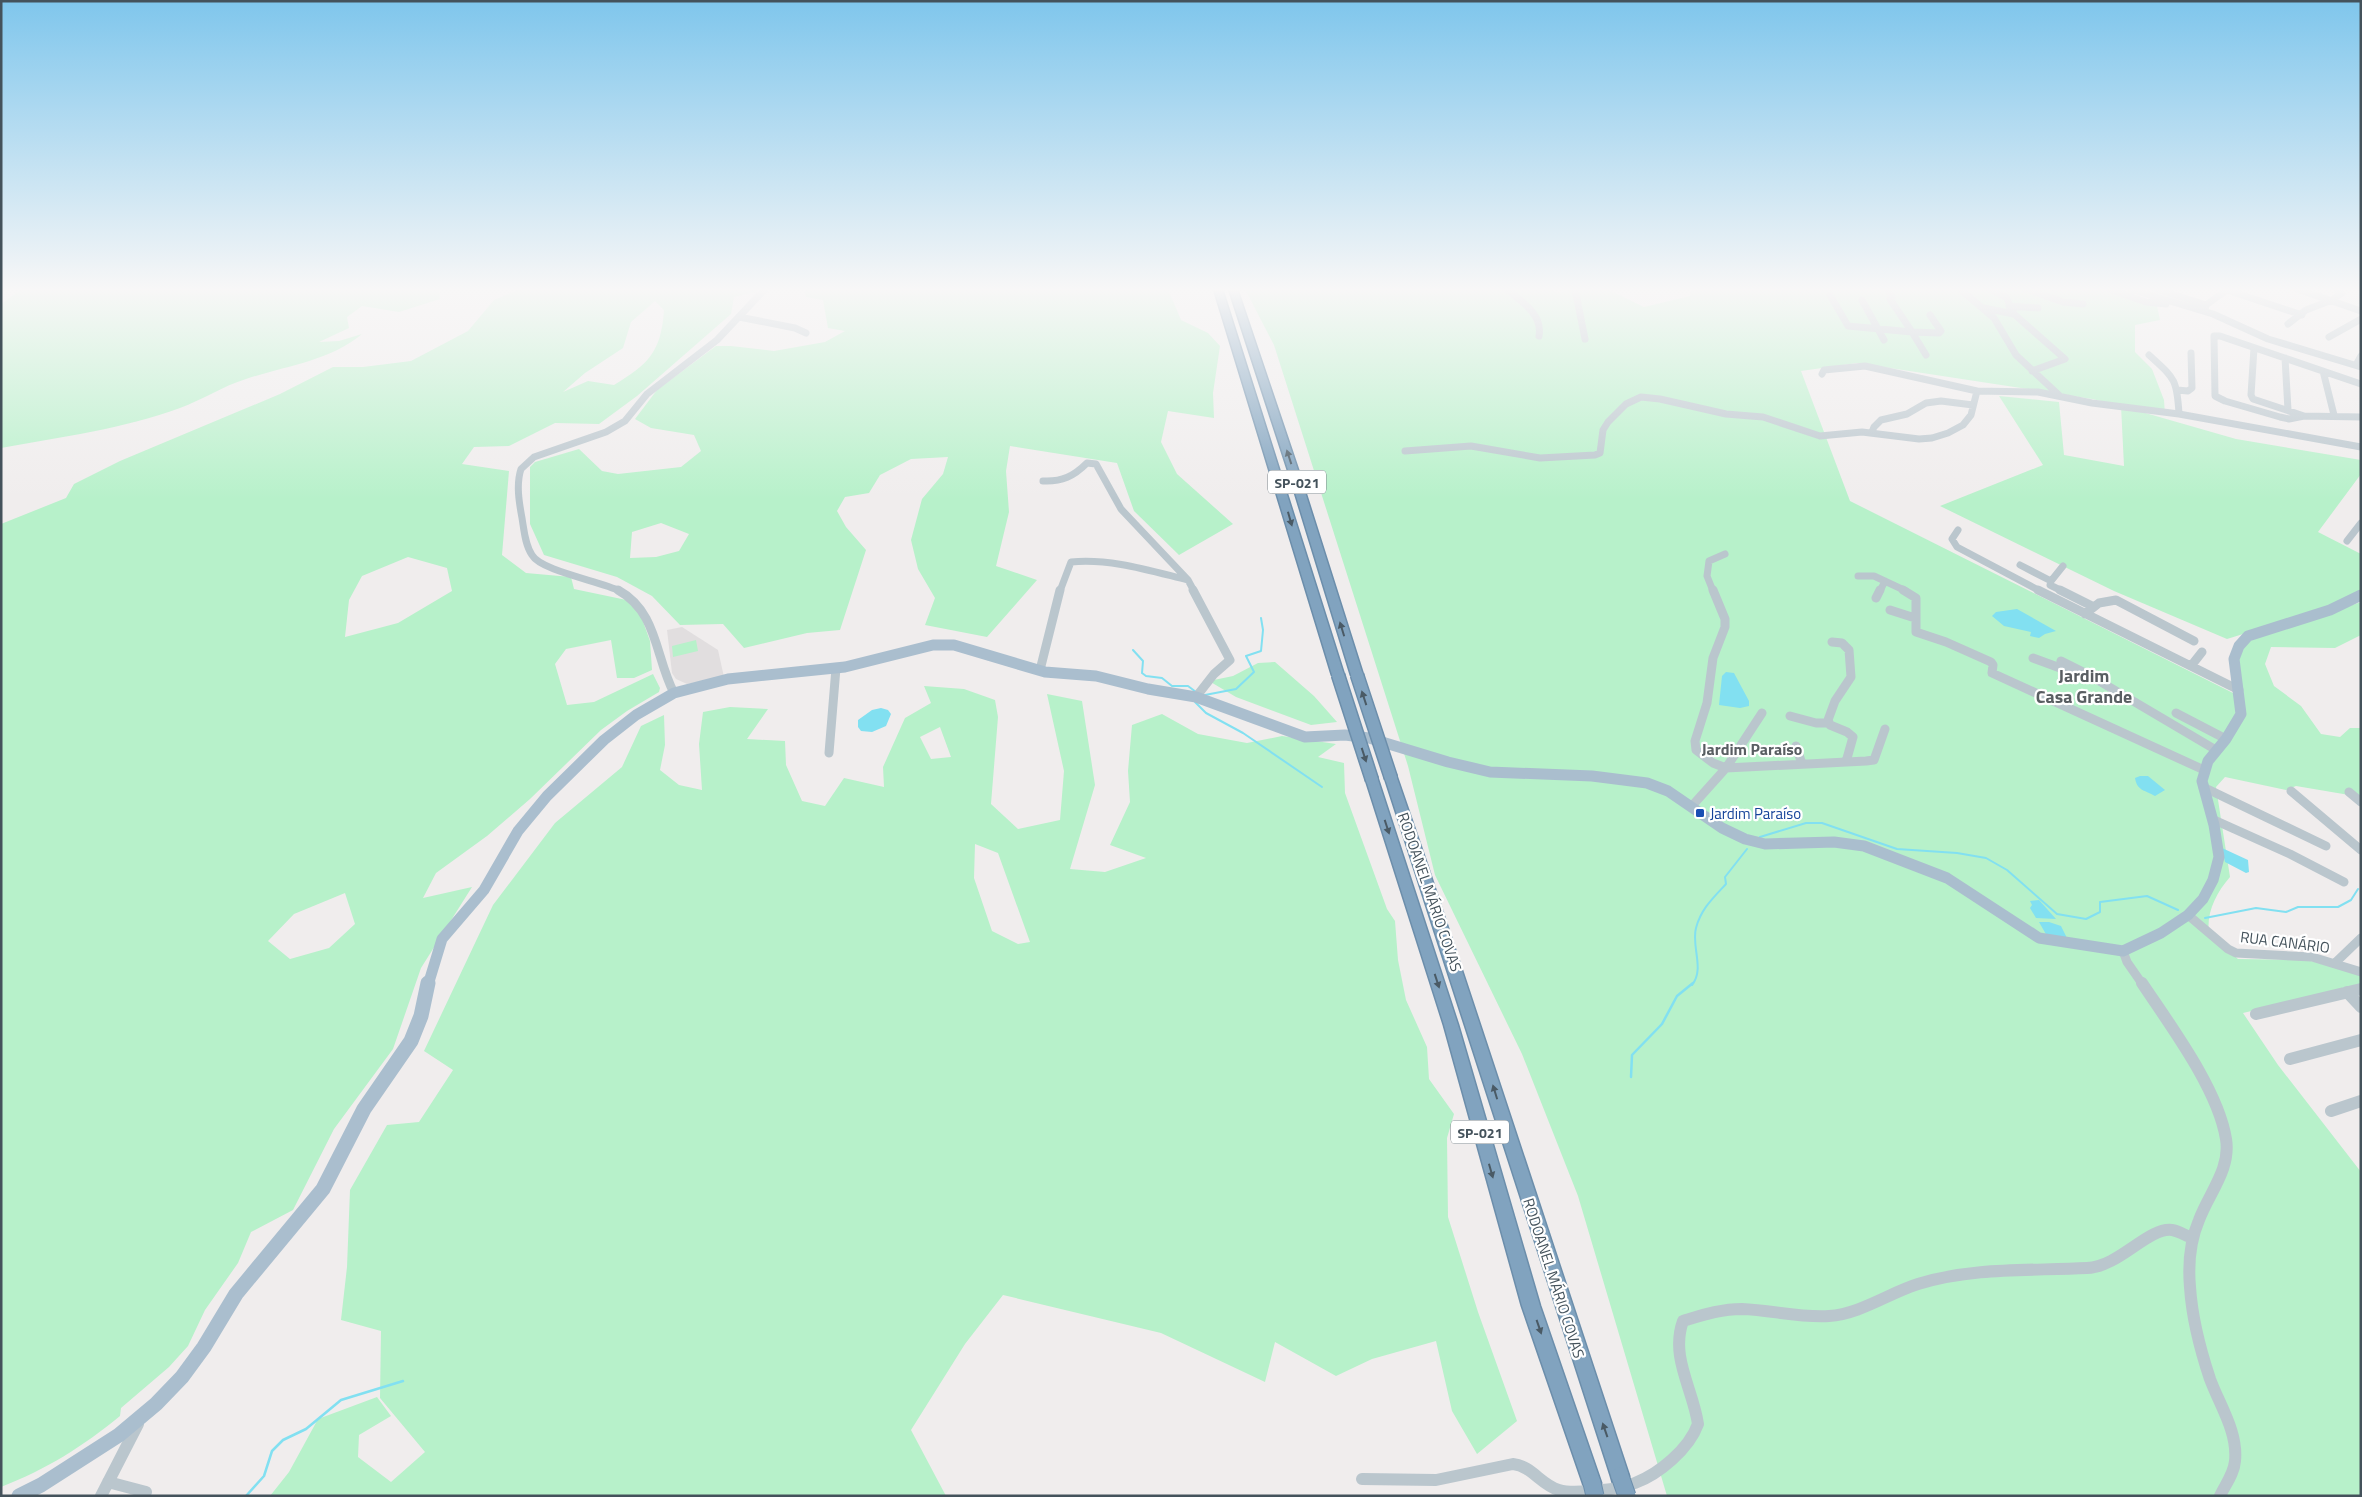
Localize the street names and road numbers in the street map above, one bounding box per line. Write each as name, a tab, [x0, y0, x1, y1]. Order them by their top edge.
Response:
road number: SP-021	[1268, 471, 1326, 494]
street label: RODOANEL MÁRIO COVAS	[1392, 809, 1468, 975]
street label: RUA CANÁRIO	[2239, 925, 2331, 959]
road number: SP-021	[1451, 1120, 1509, 1144]
street label: RODOANEL MÁRIO COVAS	[1517, 1195, 1591, 1361]

